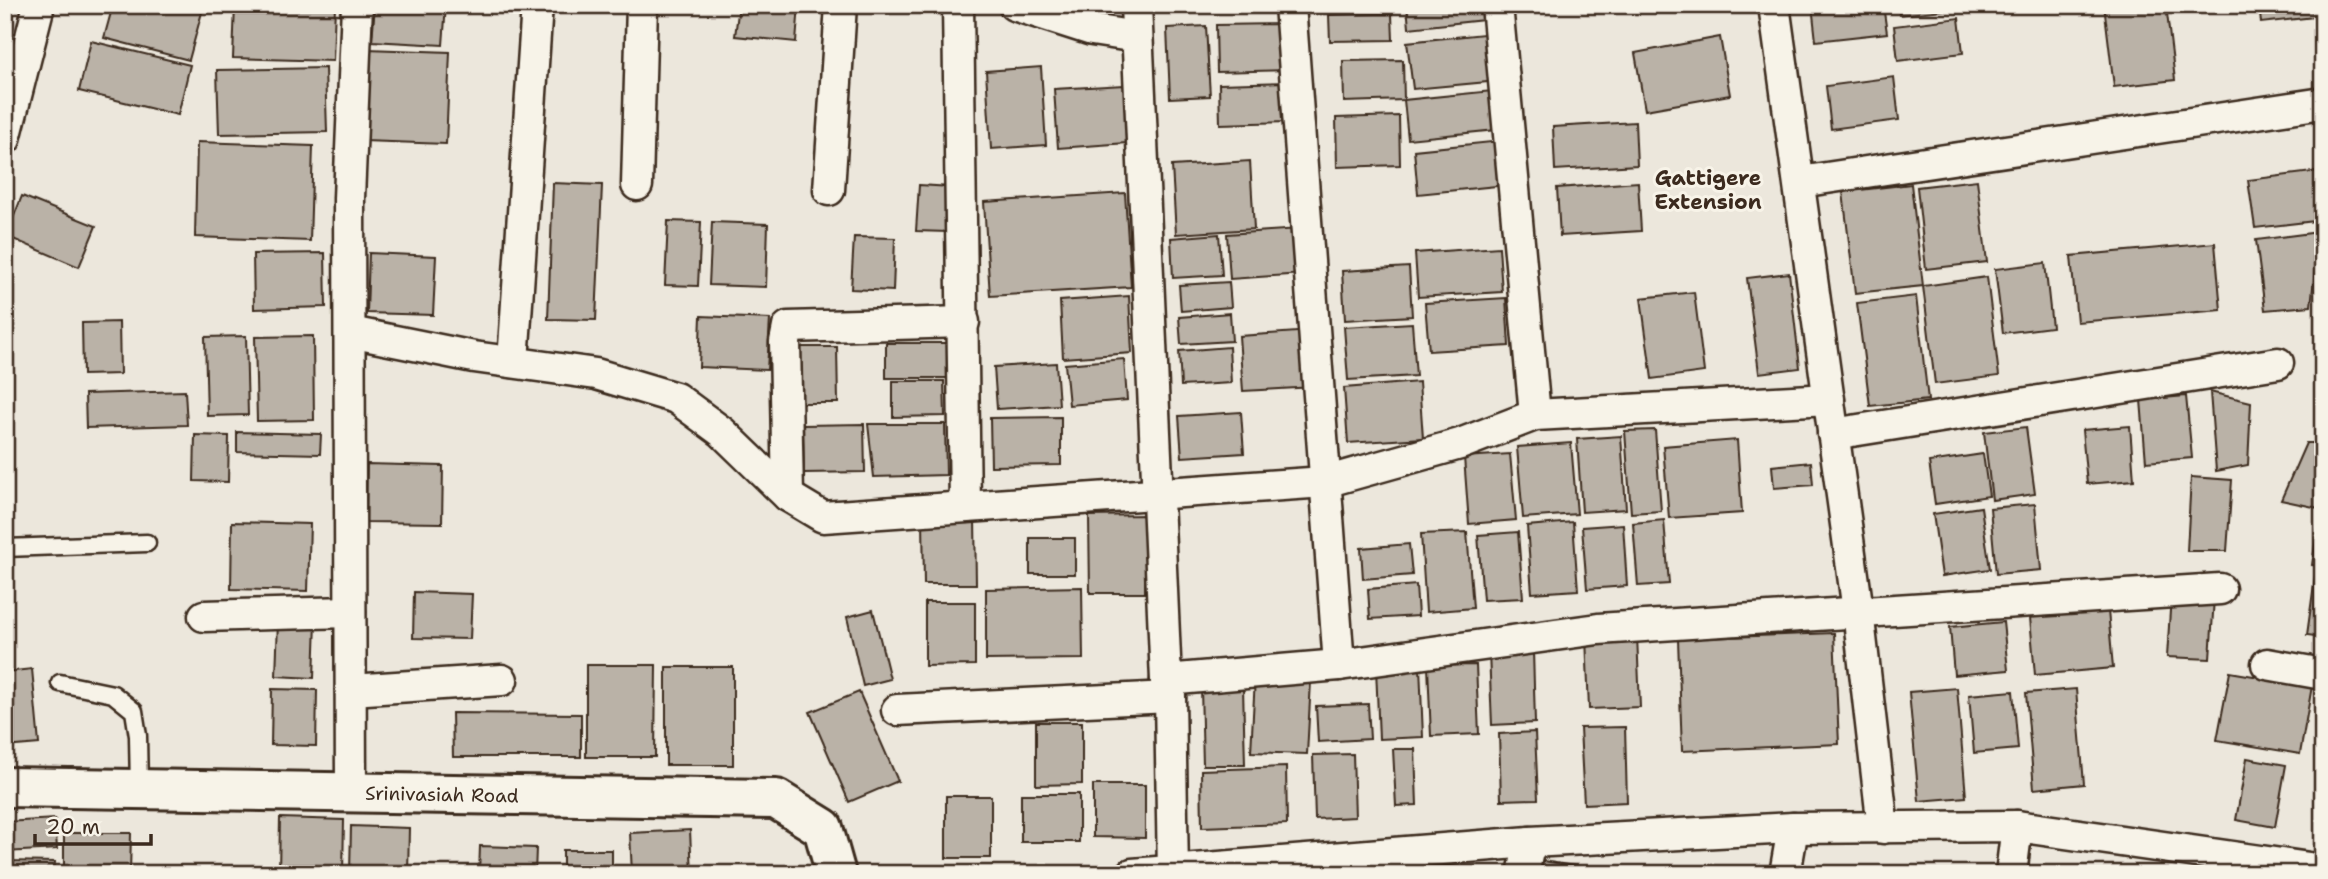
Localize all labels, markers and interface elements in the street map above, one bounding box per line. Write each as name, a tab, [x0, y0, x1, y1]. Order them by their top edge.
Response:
district label: Gattigere Extension	[1654, 164, 1762, 216]
street label: Srinivasiah Road	[365, 781, 519, 808]
scale bar	[35, 802, 150, 846]
text: 20 m	[46, 813, 100, 841]

